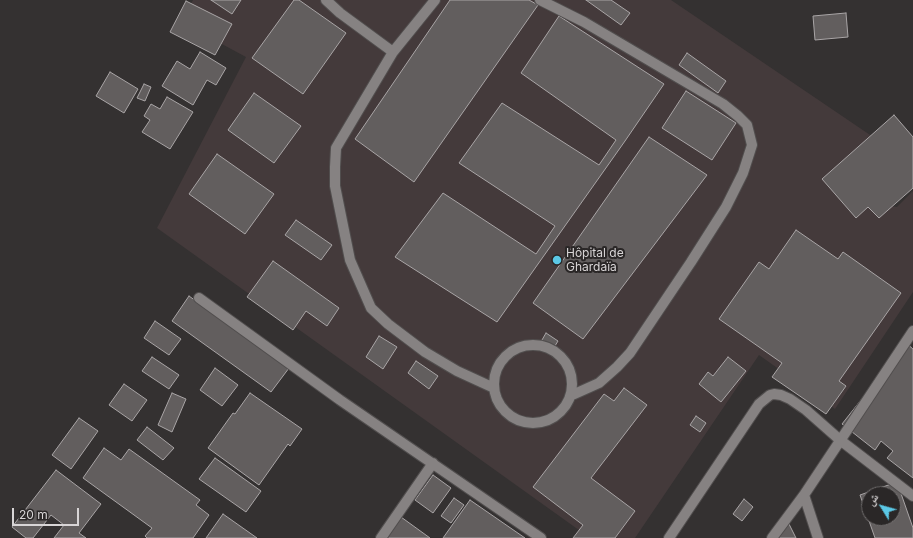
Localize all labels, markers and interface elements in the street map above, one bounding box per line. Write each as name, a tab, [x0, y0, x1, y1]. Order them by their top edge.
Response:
place label: Hôpital de Ghardaïa	[566, 246, 624, 274]
marker: Hôpital de Ghardaïa	[551, 254, 563, 266]
north arrow	[861, 486, 901, 526]
text: ش	[863, 491, 881, 508]
scale bar	[14, 500, 81, 526]
text: 20 m	[19, 507, 48, 522]

